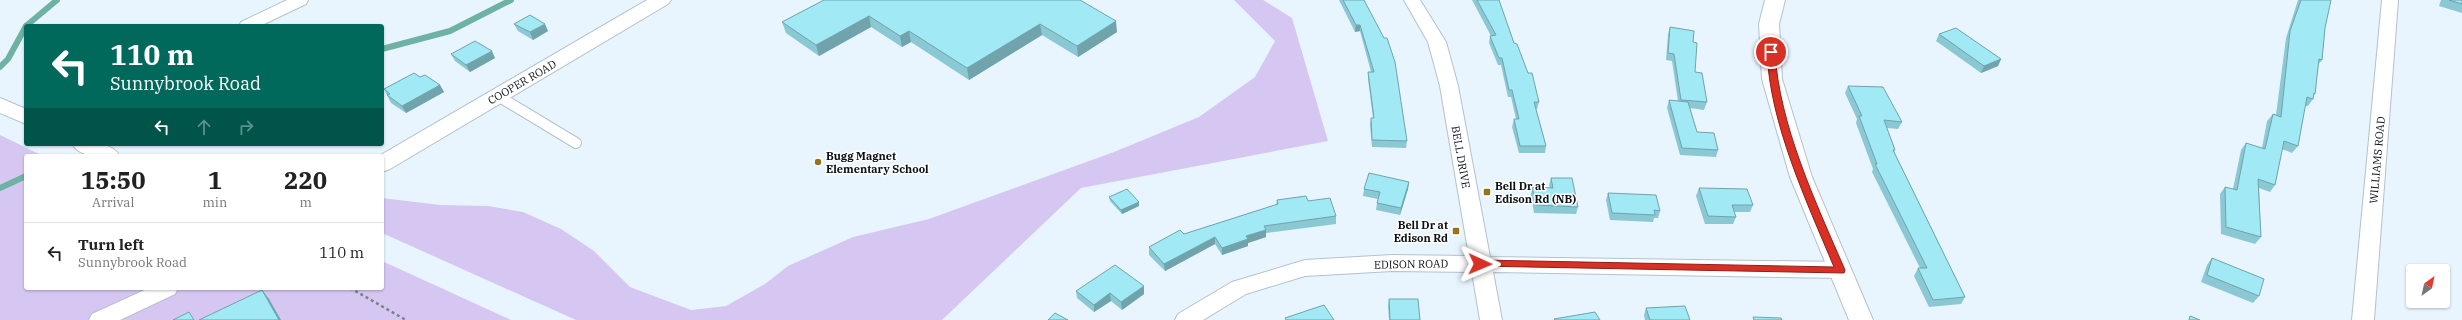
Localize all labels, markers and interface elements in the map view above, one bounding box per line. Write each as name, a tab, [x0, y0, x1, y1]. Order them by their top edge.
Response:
pin	[1754, 35, 1788, 69]
text: 110 m	[110, 36, 194, 73]
icon: left	[44, 40, 96, 92]
icon: arrive	[1760, 41, 1782, 63]
street label: COOPER ROAD	[485, 57, 559, 107]
text: Sunnybrook Road	[110, 72, 261, 95]
street label: WILLIAMS ROAD	[2366, 115, 2388, 204]
icon: left	[151, 116, 173, 138]
icon: ahead	[193, 116, 215, 138]
icon: right	[235, 116, 257, 138]
street label: BELL DRIVE	[1449, 125, 1473, 189]
place label: Bugg Magnet Elementary School	[826, 149, 929, 176]
marker: Bugg Magnet Elementary School	[813, 157, 823, 167]
text: 15:50	[81, 164, 146, 196]
text: 1	[208, 164, 222, 196]
text: 220	[284, 164, 327, 196]
place label: Bell Dr at Edison Rd (NB)	[1495, 179, 1576, 206]
marker: Bell Dr at Edison Rd (NB)	[1482, 187, 1492, 197]
text: Arrival	[92, 194, 134, 211]
text: min	[202, 194, 227, 211]
text: m	[299, 194, 312, 211]
place label: Bell Dr at Edison Rd	[1394, 218, 1448, 245]
marker: Bell Dr at Edison Rd	[1451, 226, 1461, 236]
text: Turn left	[78, 235, 144, 254]
icon: left	[44, 242, 66, 264]
text: 110 m	[319, 243, 364, 262]
position arrow	[1459, 243, 1501, 285]
text: Sunnybrook Road	[78, 254, 187, 271]
street label: EDISON ROAD	[1374, 256, 1448, 272]
north arrow	[2406, 264, 2450, 308]
map controls	[2406, 264, 2450, 308]

